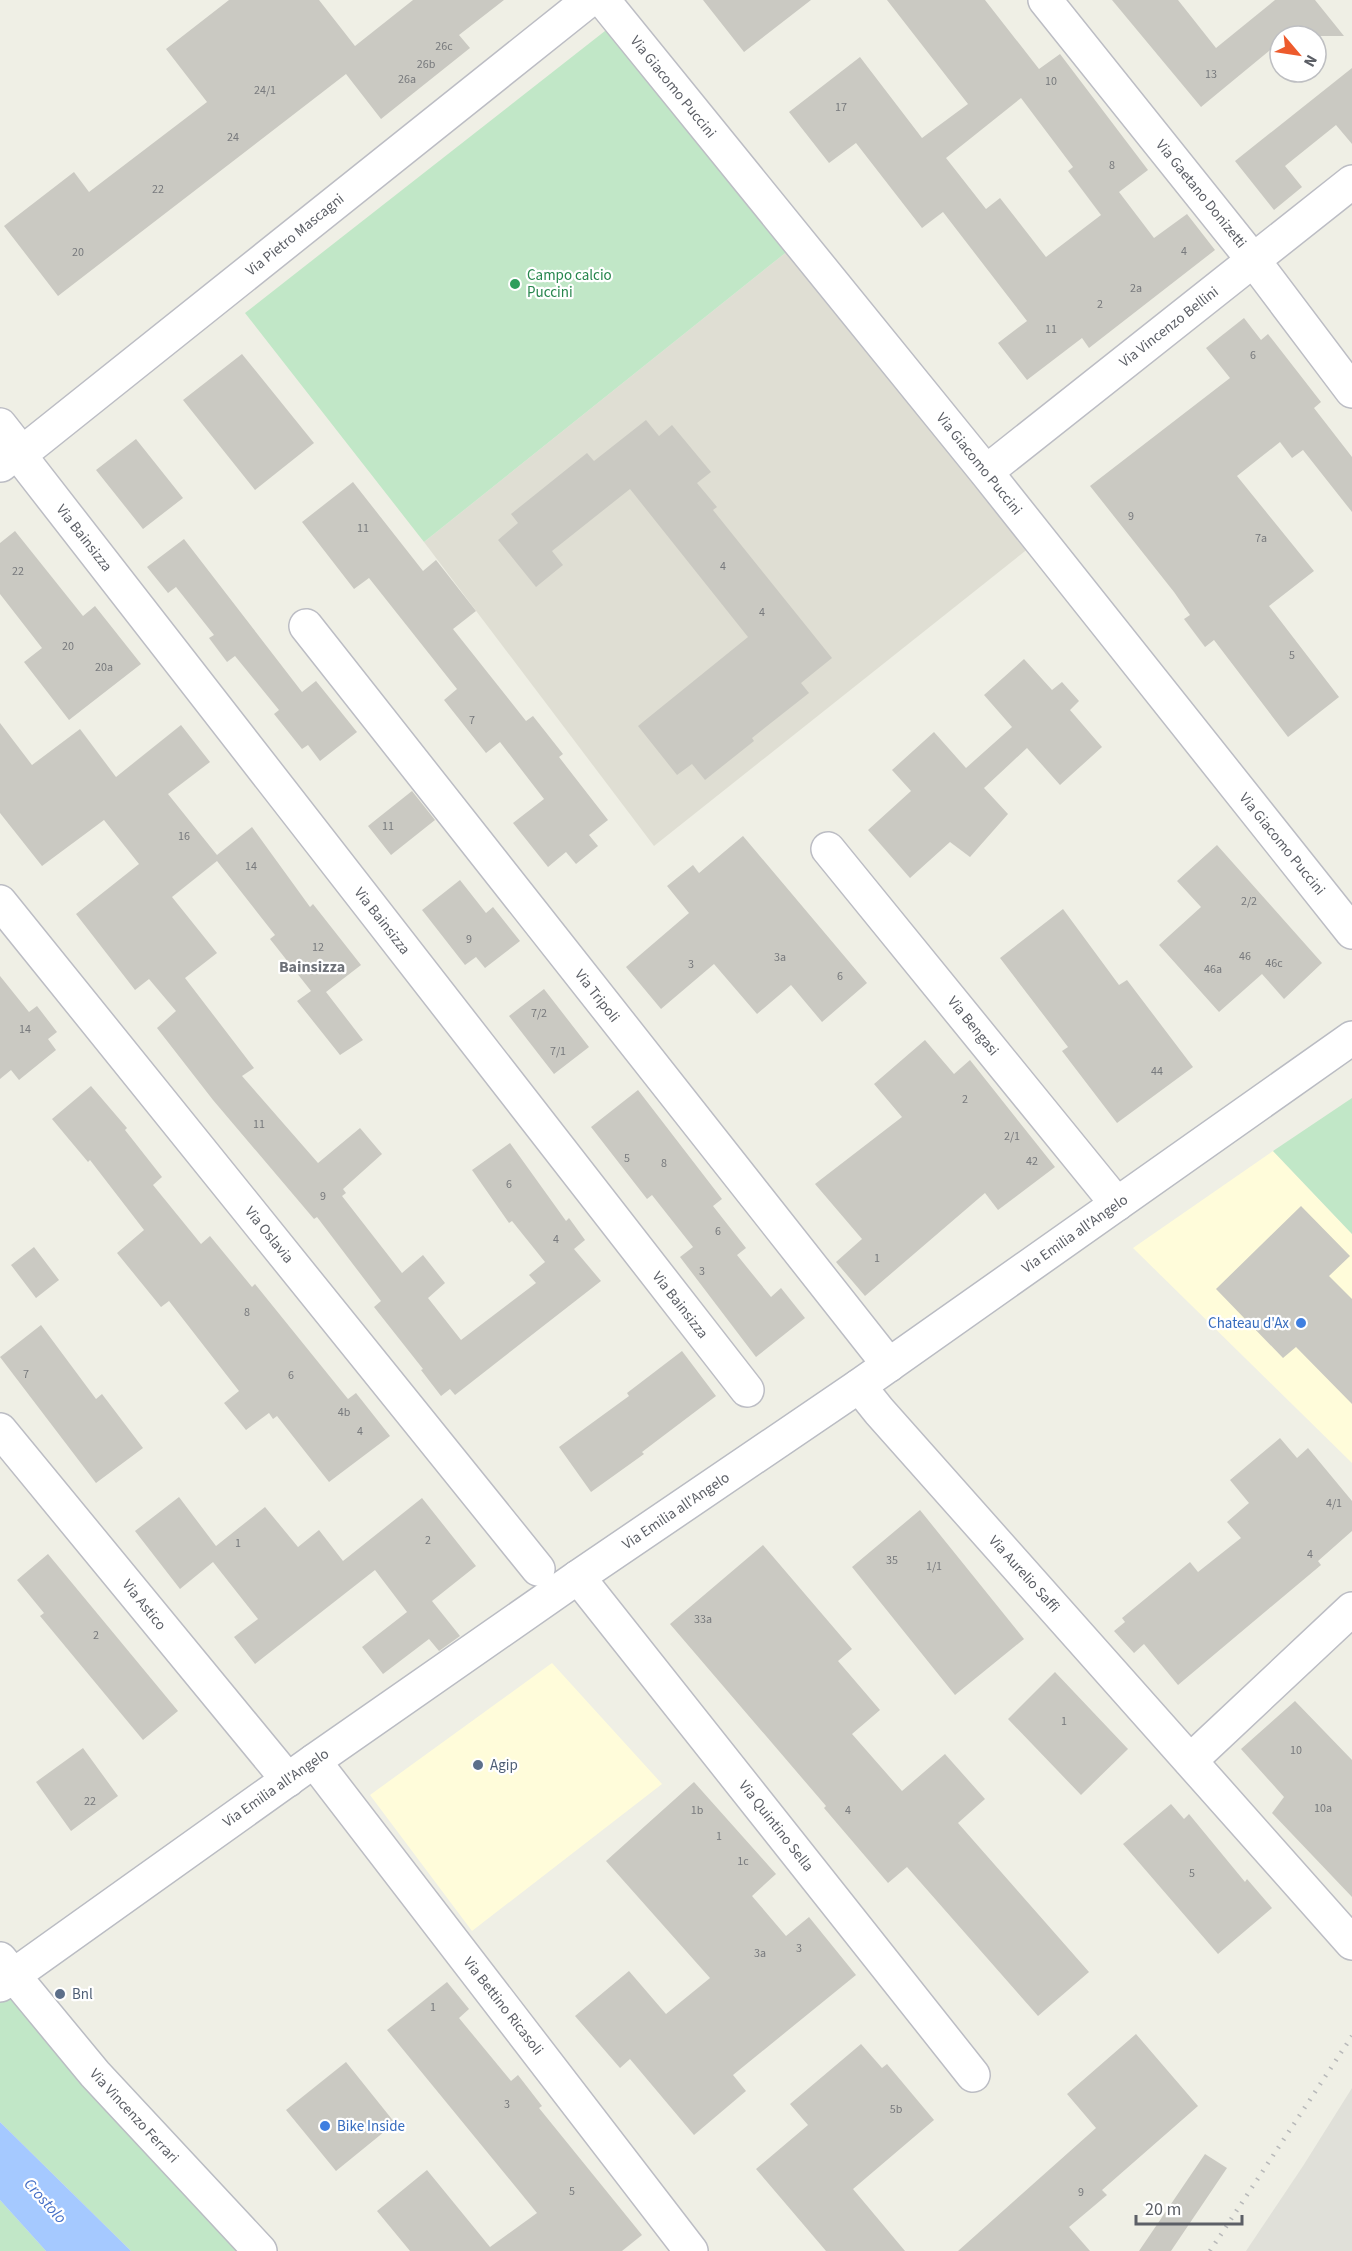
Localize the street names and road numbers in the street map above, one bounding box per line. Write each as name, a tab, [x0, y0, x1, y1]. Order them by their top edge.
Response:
street label: Via Giacomo Puccini	[625, 31, 721, 143]
street label: Via Gaetano Donizetti	[1151, 135, 1251, 253]
street label: Via Pietro Mascagni	[241, 189, 349, 281]
street label: Via Vincenzo Bellini	[1115, 282, 1223, 372]
street label: Via Giacomo Puccini	[931, 408, 1027, 520]
street label: Via Bainsizza	[51, 500, 117, 576]
street label: Via Giacomo Puccini	[1234, 788, 1330, 900]
street label: Via Bainsizza	[349, 883, 415, 959]
street label: Via Tripoli	[570, 965, 624, 1027]
street label: Via Bengasi	[942, 992, 1004, 1060]
street label: Via Emilia all'Angelo	[1018, 1189, 1132, 1279]
street label: Via Oslavia	[239, 1202, 299, 1268]
street label: Via Bainsizza	[647, 1267, 713, 1343]
street label: Via Emilia all'Angelo	[618, 1467, 734, 1555]
street label: Via Aurelio Saffi	[984, 1531, 1064, 1617]
street label: Via Astico	[117, 1575, 171, 1635]
street label: Via Emilia all'Angelo	[219, 1743, 333, 1833]
street label: Via Quintino Sella	[734, 1776, 818, 1876]
street label: Via Bettino Ricasoli	[458, 1953, 548, 2059]
street label: Via Vincenzo Ferrari	[85, 2064, 183, 2168]

